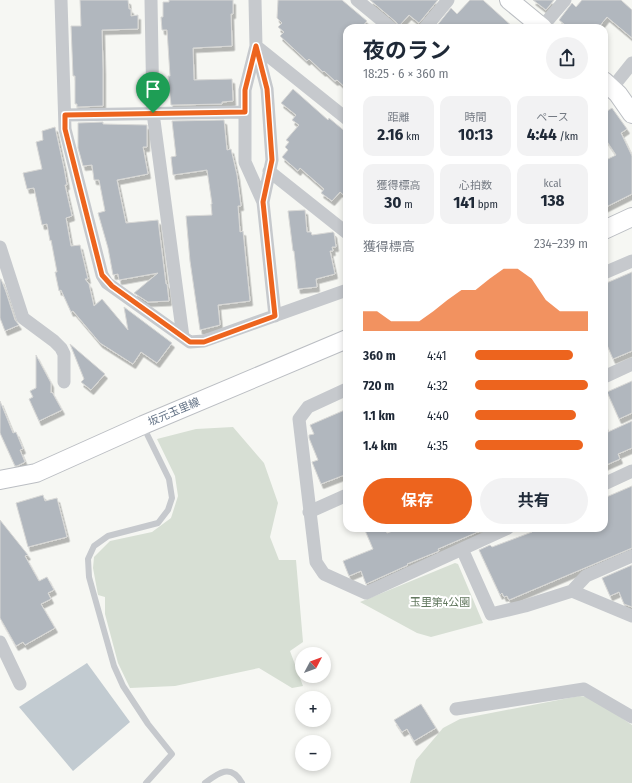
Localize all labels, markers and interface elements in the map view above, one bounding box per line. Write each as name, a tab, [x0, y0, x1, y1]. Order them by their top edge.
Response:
text: 夜のラン	[363, 37, 451, 64]
button: share	[546, 37, 588, 79]
text: 18:25 · 6 × 360 m	[363, 66, 448, 81]
pin	[136, 72, 170, 113]
icon: arrive	[142, 78, 164, 100]
text: 距離	[388, 111, 410, 124]
text: 時間	[465, 111, 487, 124]
text: ペース	[536, 111, 569, 124]
text: 2.16	[377, 124, 403, 145]
text: 10:13	[458, 124, 493, 145]
text: 4:44	[527, 124, 557, 145]
text: km	[403, 130, 420, 143]
text: /km	[557, 130, 578, 143]
text: kcal	[544, 177, 561, 190]
text: 獲得標高	[377, 179, 421, 192]
text: 心拍数	[459, 179, 492, 192]
text: 138	[540, 190, 565, 211]
text: 30	[384, 192, 402, 213]
text: 141	[453, 192, 475, 213]
text: m	[402, 198, 413, 211]
text: bpm	[475, 198, 498, 211]
text: 234–239 m	[534, 236, 588, 251]
text: 獲得標高	[363, 239, 415, 254]
text: 360 m	[363, 348, 396, 363]
text: 4:41	[427, 348, 447, 363]
text: 720 m	[363, 378, 394, 393]
text: 4:32	[427, 378, 448, 393]
street label: 坂元玉里線	[146, 395, 202, 429]
text: 1.1 km	[363, 408, 395, 423]
text: 4:40	[427, 408, 449, 423]
text: 1.4 km	[363, 438, 397, 453]
text: 4:35	[427, 438, 448, 453]
button: 保存	[363, 478, 472, 524]
button: 共有	[480, 478, 588, 524]
park label: 玉里第4公園	[410, 596, 470, 609]
north arrow	[295, 647, 331, 683]
map controls	[295, 647, 331, 771]
button: +	[295, 691, 331, 727]
button: −	[295, 735, 331, 771]

